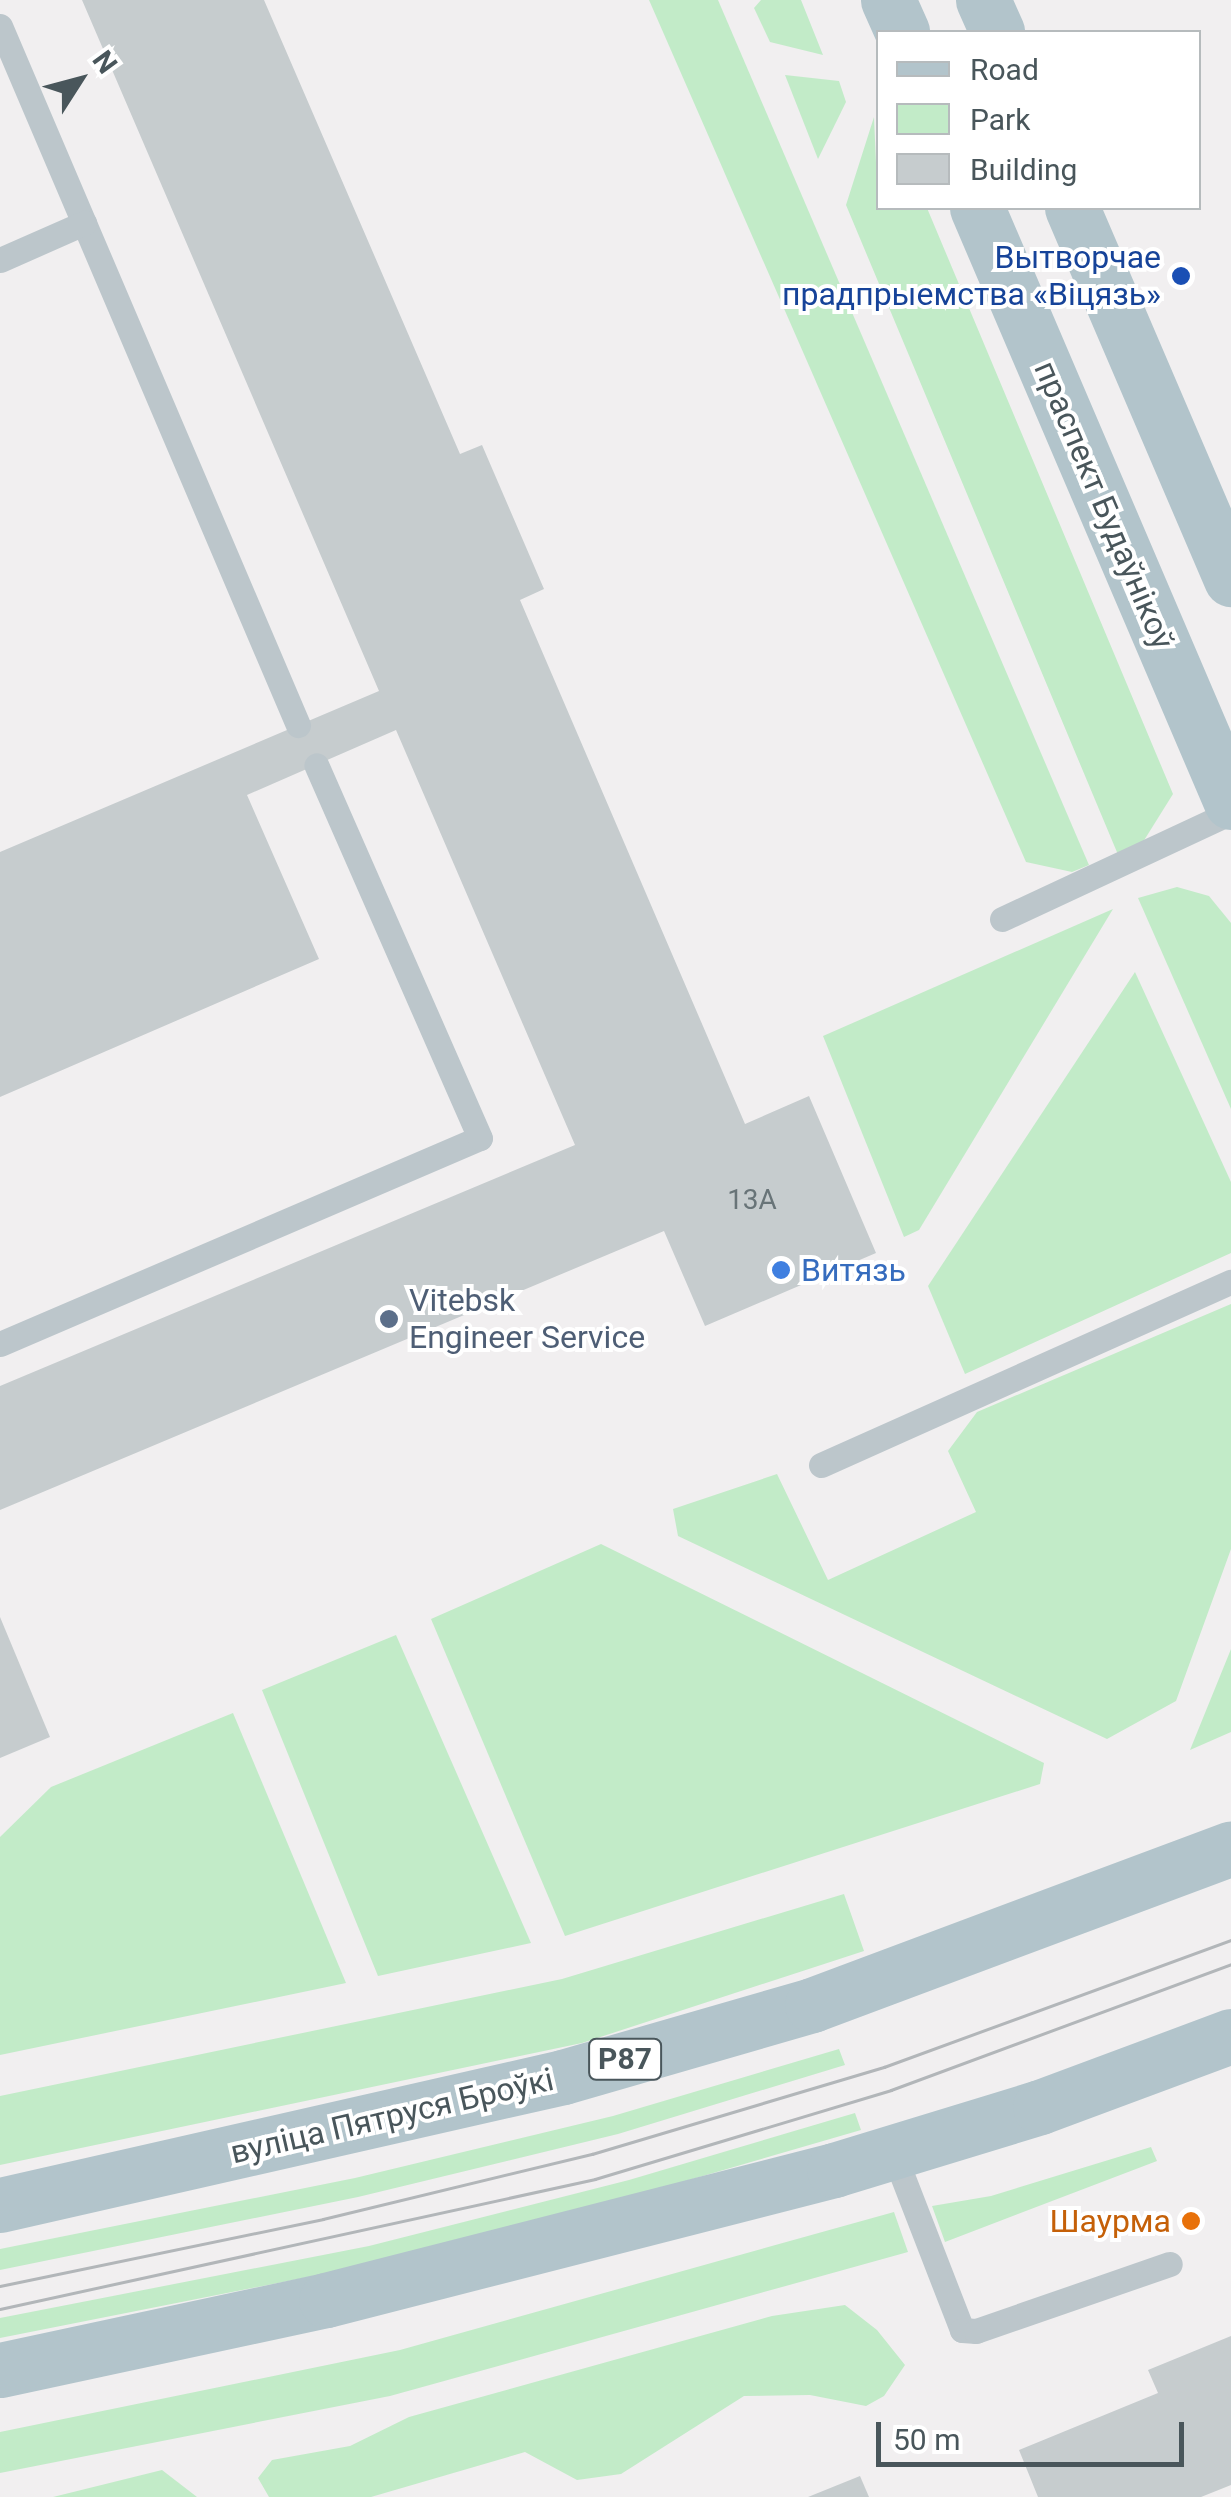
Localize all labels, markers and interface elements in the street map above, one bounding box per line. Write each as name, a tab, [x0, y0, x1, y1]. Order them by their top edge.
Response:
north arrow	[30, 30, 130, 130]
legend	[876, 30, 1201, 210]
text: N	[86, 44, 124, 80]
text: Road	[970, 52, 1039, 87]
text: Park	[970, 102, 1030, 137]
text: Building	[970, 152, 1077, 187]
place label: Вытворчае прадпрыемства «Віцязь»	[782, 239, 1161, 314]
marker: Вытворчае прадпрыемства «Віцязь»	[1170, 265, 1192, 287]
street label: праспект Будаўнікоў	[1026, 355, 1182, 655]
house number: 13А	[727, 1183, 777, 1217]
place label: Витязь	[801, 1251, 906, 1289]
marker: Витязь	[770, 1259, 792, 1281]
place label: Vitebsk Engineer Service	[409, 1282, 645, 1357]
marker: Vitebsk Engineer Service	[378, 1308, 400, 1330]
road number: Р87	[588, 2034, 662, 2084]
street label: вуліца Пятруся Броўкі	[227, 2060, 557, 2172]
place label: Шаурма	[1049, 2202, 1171, 2240]
marker: Шаурма	[1180, 2210, 1202, 2232]
scale bar	[881, 2402, 1188, 2464]
text: 50 m	[893, 2422, 960, 2457]

